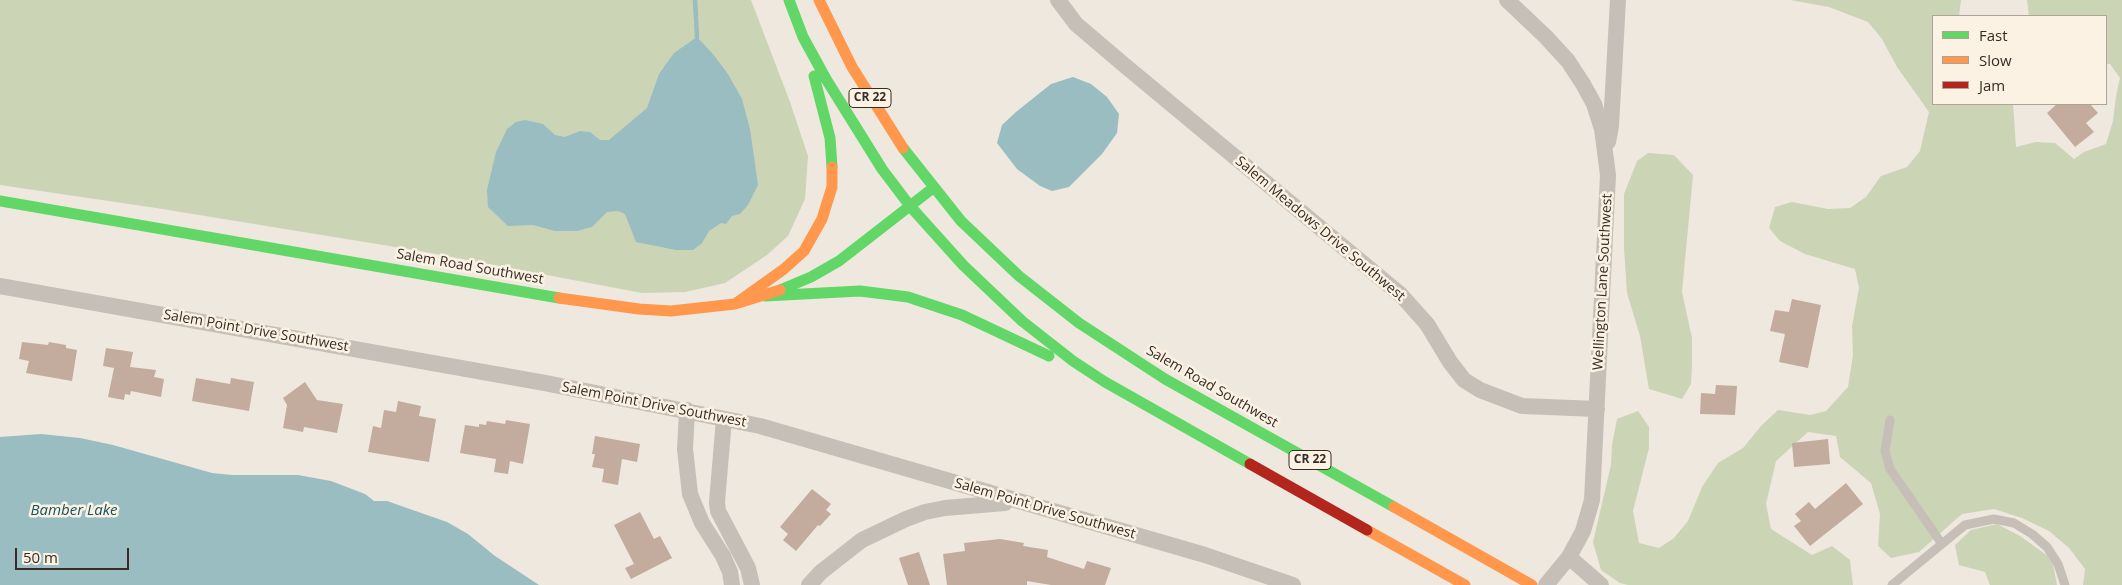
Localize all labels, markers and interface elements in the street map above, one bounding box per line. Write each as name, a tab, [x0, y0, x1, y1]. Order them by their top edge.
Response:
legend	[1932, 15, 2107, 105]
text: Fast	[1979, 25, 2008, 45]
text: Slow	[1979, 50, 2012, 70]
text: Jam	[1979, 75, 2005, 95]
road number: CR 22	[849, 89, 891, 108]
street label: Salem Meadows Drive Southwest	[1232, 153, 1408, 305]
street label: Wellington Lane Southwest	[1590, 193, 1616, 371]
street label: Salem Road Southwest	[395, 246, 545, 288]
street label: Salem Point Drive Southwest	[162, 306, 350, 356]
street label: Salem Road Southwest	[1143, 342, 1281, 432]
street label: Salem Point Drive Southwest	[560, 379, 748, 431]
road number: CR 22	[1289, 450, 1331, 470]
street label: Salem Point Drive Southwest	[953, 475, 1137, 543]
water label: Bamber Lake	[31, 502, 117, 520]
scale bar	[18, 538, 131, 570]
text: 50 m	[23, 547, 58, 567]

